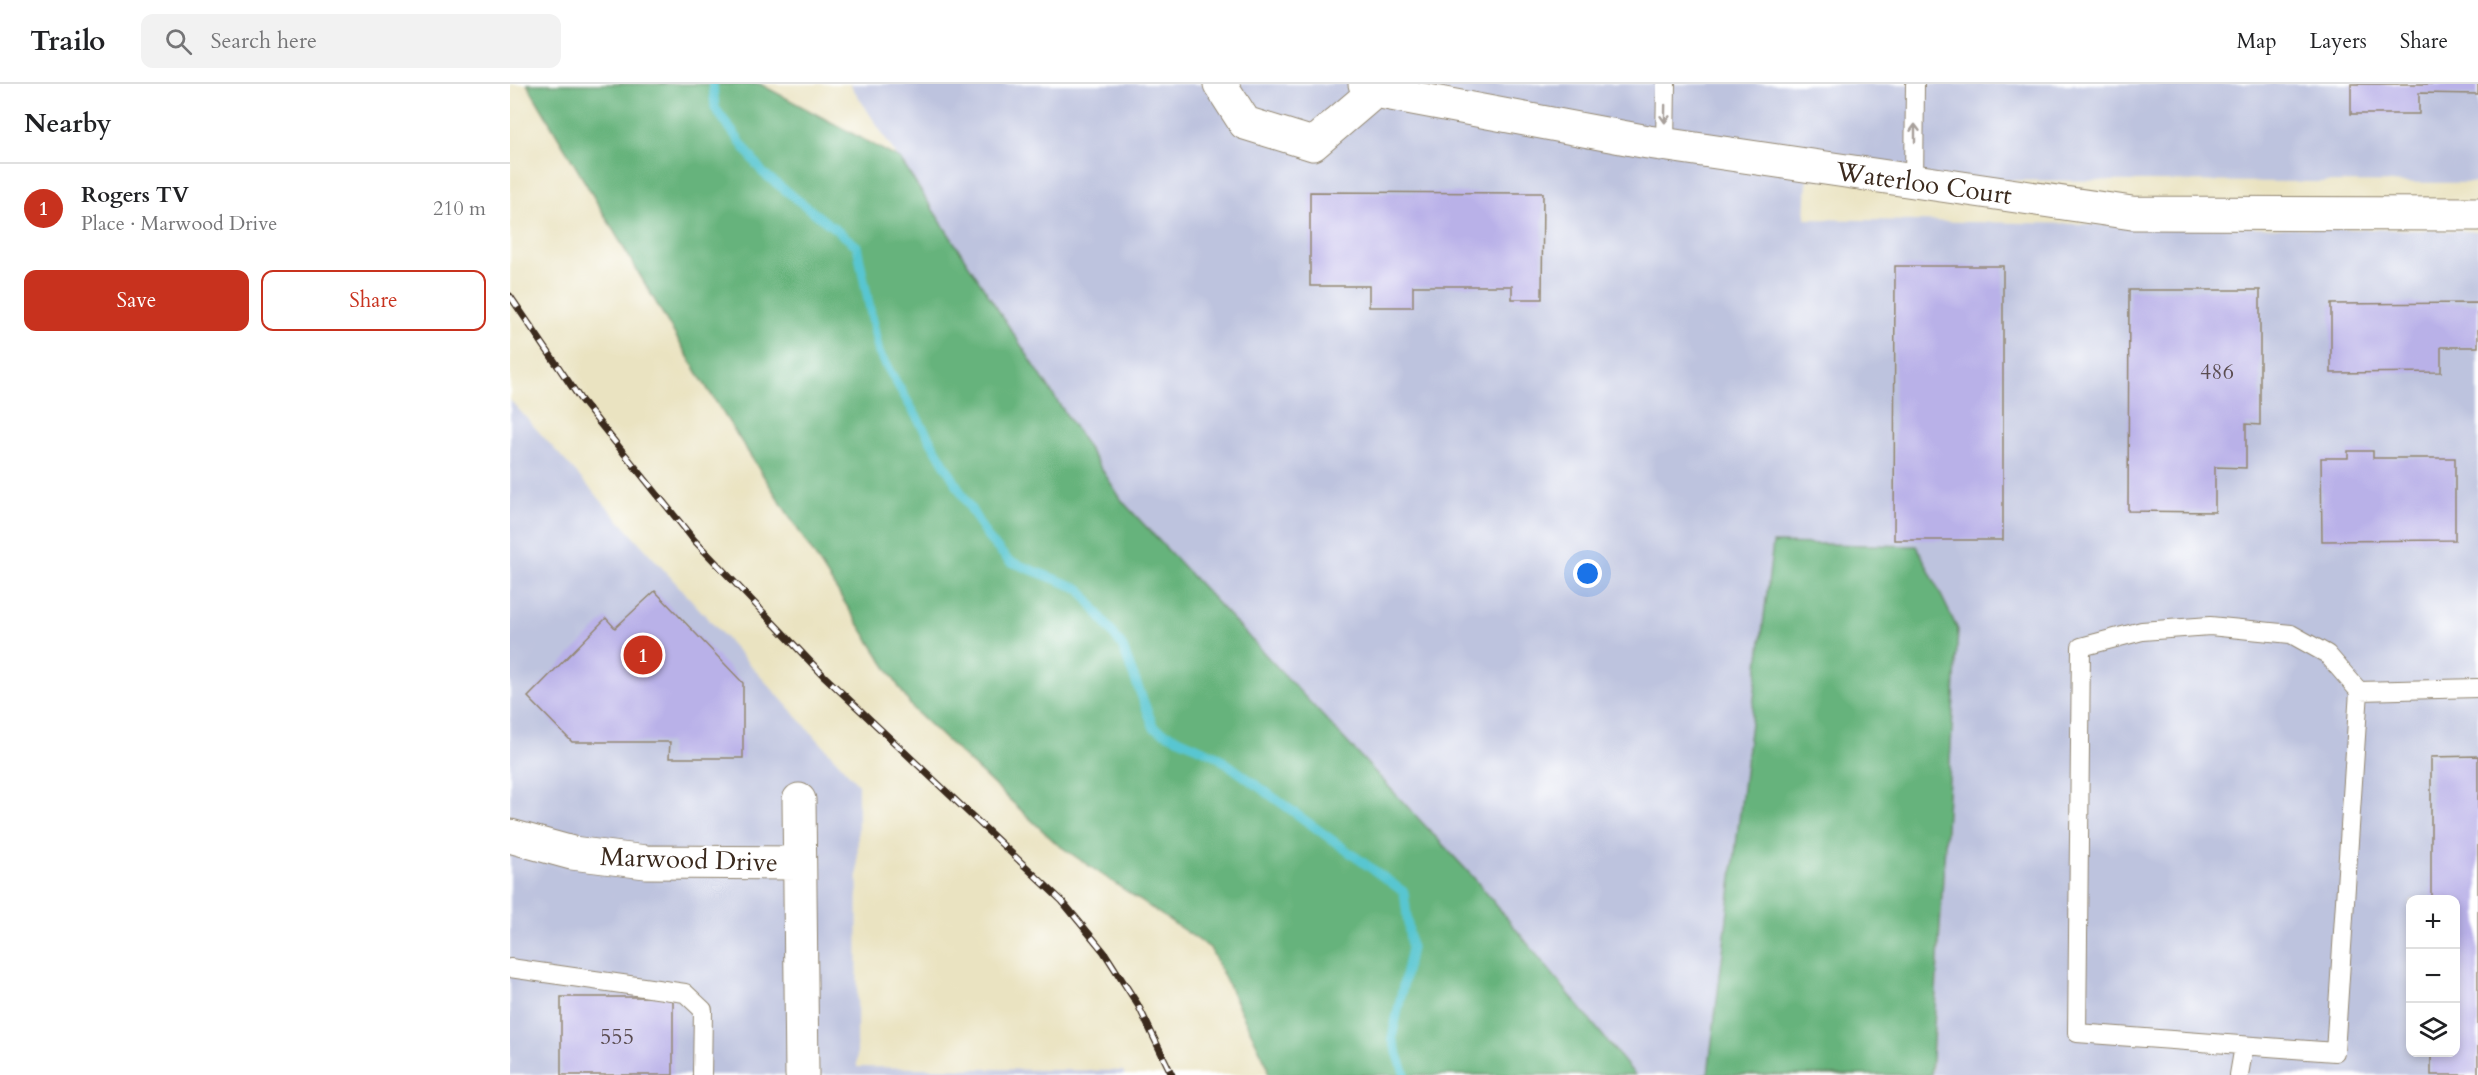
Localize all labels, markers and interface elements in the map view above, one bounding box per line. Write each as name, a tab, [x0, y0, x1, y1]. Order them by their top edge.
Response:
search box	[141, 14, 561, 68]
text: Trailo	[30, 22, 105, 60]
icon: search	[162, 25, 195, 58]
text: Search here	[210, 26, 317, 56]
text: Map	[2237, 27, 2277, 56]
text: Layers	[2310, 27, 2367, 56]
text: Share	[2400, 27, 2448, 56]
one-way arrow	[1659, 104, 1671, 124]
text: Nearby	[24, 106, 112, 141]
one-way arrow	[1909, 124, 1921, 144]
street label: Waterloo Court	[1833, 154, 2014, 213]
text: Rogers TV	[81, 180, 189, 210]
text: 1	[38, 195, 49, 222]
text: 210 m	[433, 195, 486, 222]
text: Place · Marwood Drive	[81, 210, 277, 237]
button: Save	[24, 270, 249, 331]
button: Share	[261, 270, 486, 331]
house number: 486	[2200, 357, 2234, 387]
your location	[1573, 559, 1602, 588]
pin: 1	[624, 632, 662, 678]
street label: Marwood Drive	[599, 839, 778, 880]
map controls	[2406, 895, 2460, 1057]
button: +	[2406, 895, 2460, 949]
button: −	[2406, 949, 2460, 1003]
button: layers	[2406, 1003, 2460, 1057]
house number: 555	[600, 1022, 634, 1052]

